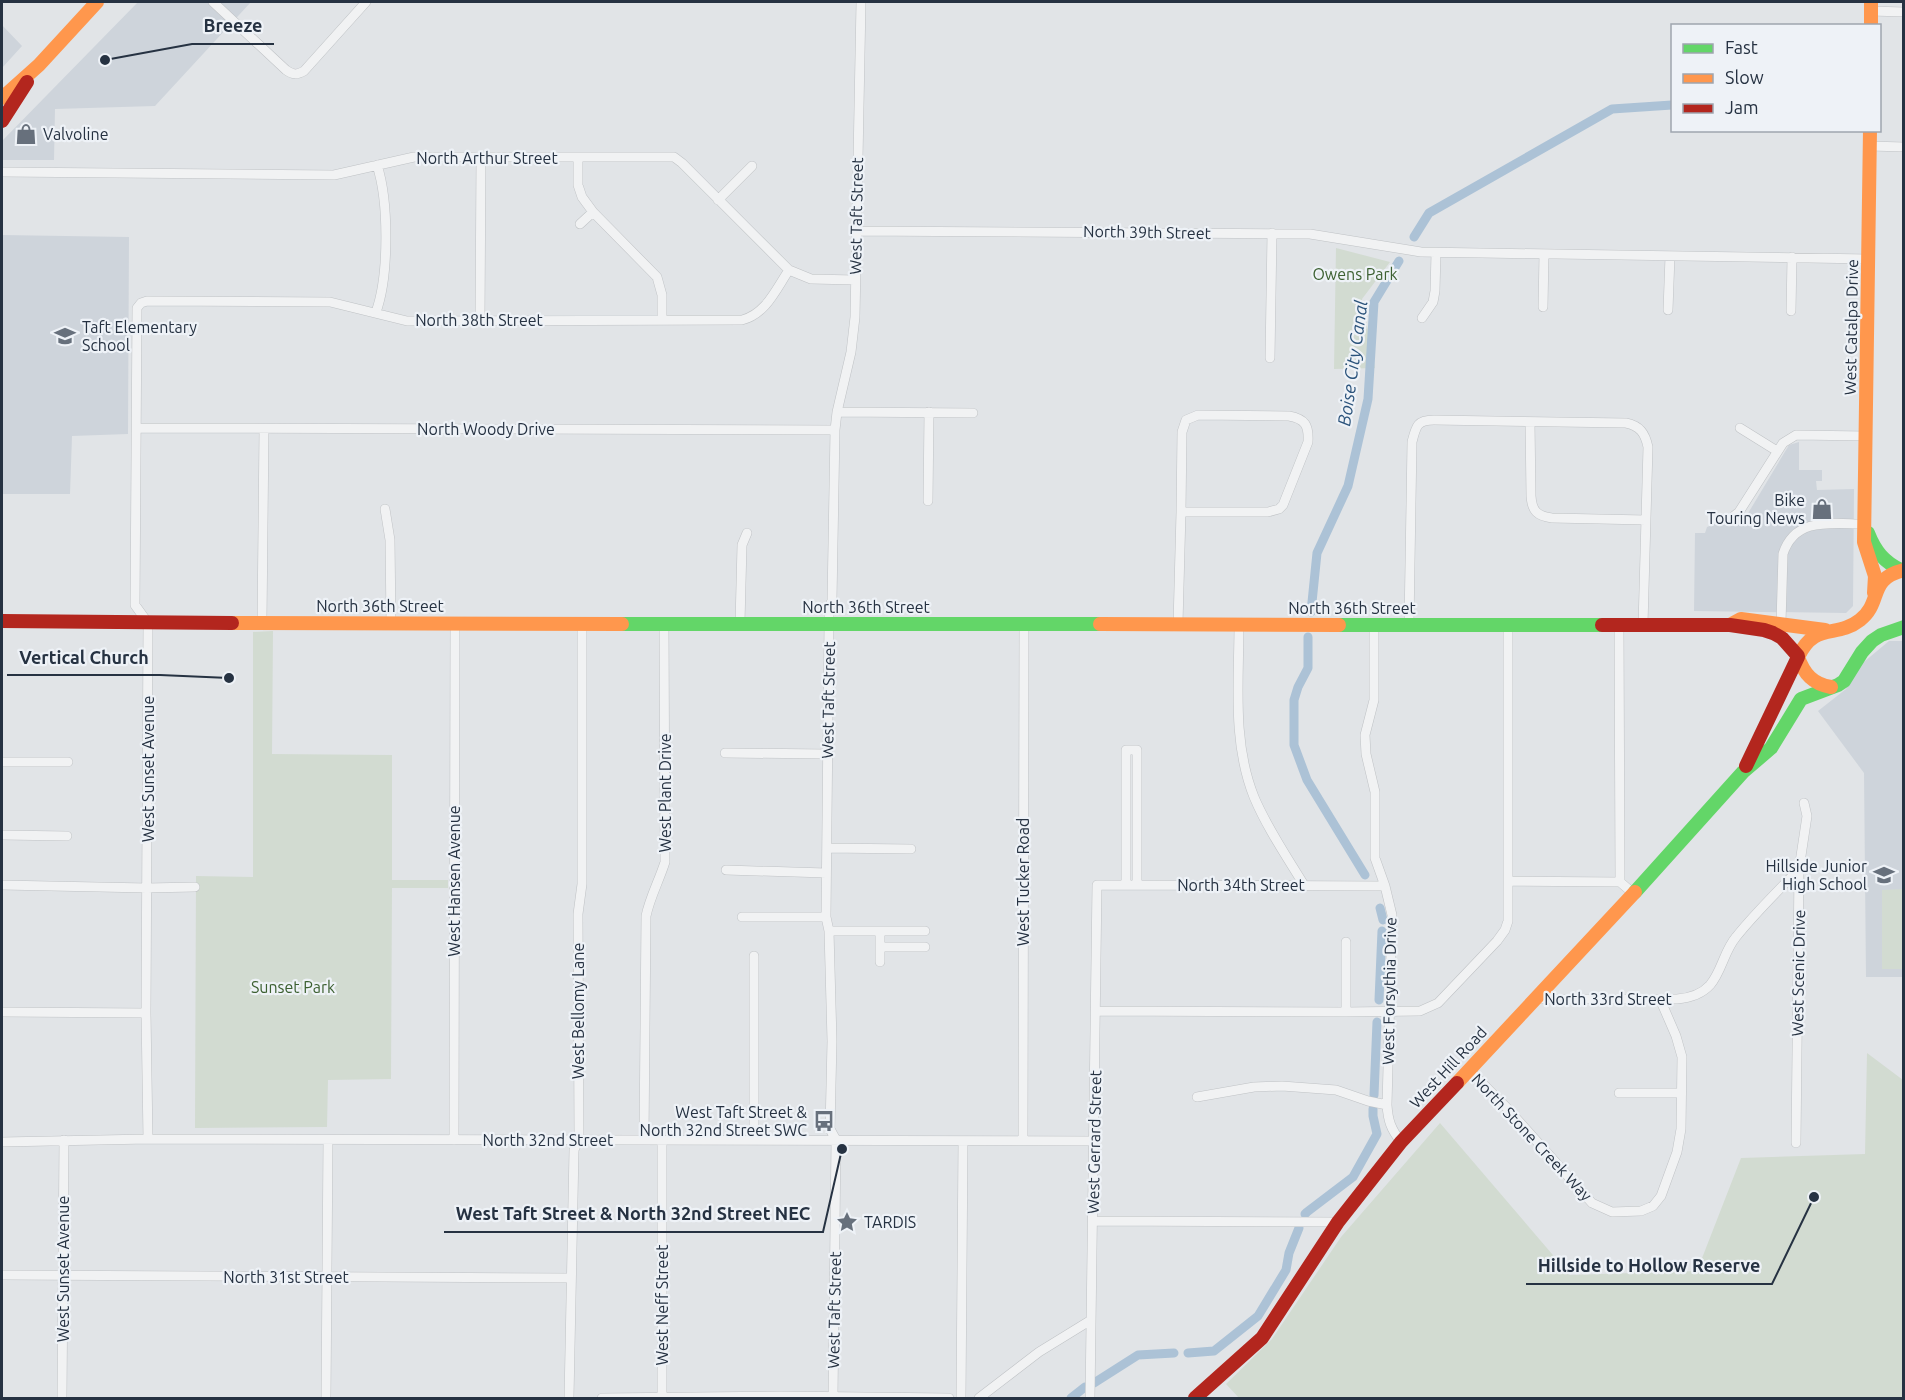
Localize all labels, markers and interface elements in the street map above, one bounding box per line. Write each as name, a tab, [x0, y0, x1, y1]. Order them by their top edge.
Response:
callout: Breeze	[192, 8, 274, 44]
text: Breeze	[204, 15, 262, 35]
legend	[1671, 24, 1881, 132]
text: Fast	[1725, 37, 1758, 57]
text: Slow	[1725, 67, 1764, 87]
text: Jam	[1725, 97, 1759, 117]
shop icon: Valvoline	[14, 122, 38, 146]
place label: Valvoline	[43, 125, 108, 143]
street label: North Arthur Street	[416, 149, 558, 167]
street label: West Taft Street	[846, 156, 866, 275]
street label: North 39th Street	[1083, 222, 1212, 242]
street label: West Catalpa Drive	[1841, 259, 1861, 395]
park label: Owens Park	[1312, 265, 1398, 283]
water label: Boise City Canal	[1333, 299, 1371, 427]
street label: North 38th Street	[415, 311, 544, 329]
place label: Taft Elementary School	[82, 318, 197, 354]
school or university icon: Taft Elementary School	[53, 324, 77, 348]
street label: North Woody Drive	[417, 420, 555, 438]
place label: Bike Touring News	[1707, 491, 1805, 527]
shop icon: Bike Touring News	[1810, 497, 1834, 521]
street label: North 36th Street	[316, 597, 445, 615]
street label: North 36th Street	[802, 598, 931, 616]
street label: North 36th Street	[1288, 599, 1417, 617]
callout: Vertical Church	[7, 639, 160, 675]
street label: West Taft Street	[818, 640, 838, 759]
text: Vertical Church	[19, 647, 149, 667]
street label: West Sunset Avenue	[139, 696, 157, 842]
street label: West Plant Drive	[656, 733, 674, 853]
street label: West Hansen Avenue	[445, 805, 463, 957]
street label: West Tucker Road	[1014, 818, 1032, 946]
place label: Hillside Junior High School	[1765, 857, 1867, 893]
school or university icon: Hillside Junior High School	[1872, 863, 1896, 887]
street label: North 34th Street	[1177, 876, 1306, 894]
street label: West Scenic Drive	[1788, 909, 1808, 1037]
street label: West Forsythia Drive	[1379, 917, 1399, 1065]
street label: West Bellomy Lane	[569, 943, 587, 1079]
park label: Sunset Park	[251, 978, 335, 996]
street label: North 33rd Street	[1544, 990, 1673, 1008]
street label: West Hill Road	[1406, 1023, 1490, 1111]
street label: West Gerrard Street	[1084, 1069, 1104, 1214]
street label: North Stone Creek Way	[1468, 1070, 1596, 1205]
place label: West Taft Street & North 32nd Street SWC	[640, 1103, 808, 1139]
bus stop icon: West Taft Street & North 32nd Street SWC	[812, 1109, 836, 1133]
street label: North 32nd Street	[483, 1131, 614, 1149]
street label: West Sunset Avenue	[54, 1196, 72, 1342]
callout: West Taft Street & North 32nd Street NEC	[444, 1196, 823, 1232]
text: West Taft Street & North 32nd Street NEC	[456, 1203, 811, 1223]
place icon: TARDIS	[835, 1210, 859, 1234]
place label: TARDIS	[864, 1213, 916, 1231]
street label: West Neff Street	[653, 1244, 671, 1366]
callout: Hillside to Hollow Reserve	[1526, 1248, 1772, 1284]
street label: West Taft Street	[824, 1250, 844, 1369]
text: Hillside to Hollow Reserve	[1538, 1255, 1760, 1275]
street label: North 31st Street	[223, 1268, 349, 1286]

